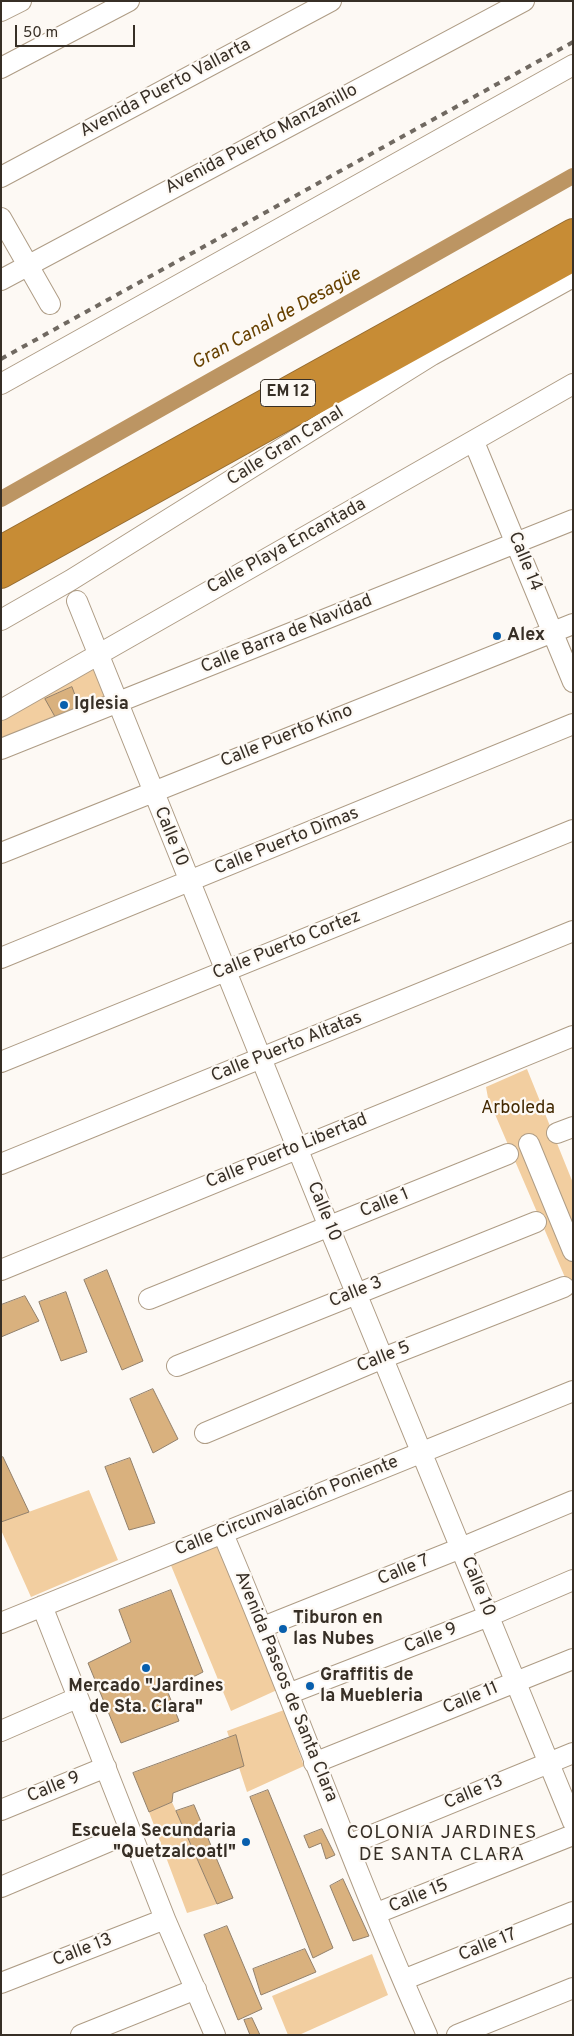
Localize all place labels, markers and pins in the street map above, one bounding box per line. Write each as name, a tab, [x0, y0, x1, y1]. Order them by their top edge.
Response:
place label: Alex	[507, 625, 545, 647]
marker: Alex	[491, 630, 503, 642]
place label: Iglesia	[74, 694, 129, 716]
marker: Iglesia	[58, 699, 70, 711]
place label: Tiburon en las Nubes	[293, 1608, 383, 1650]
marker: Tiburon en las Nubes	[277, 1623, 289, 1635]
marker: Mercado "Jardines de Sta. Clara"	[140, 1662, 152, 1674]
place label: Graffitis de la Muebleria	[320, 1665, 423, 1708]
place label: Mercado "Jardines de Sta. Clara"	[68, 1676, 224, 1718]
marker: Graffitis de la Muebleria	[304, 1680, 316, 1692]
place label: Escuela Secundaria "Quetzalcoatl"	[71, 1821, 236, 1864]
marker: Escuela Secundaria "Quetzalcoatl"	[240, 1836, 252, 1848]

